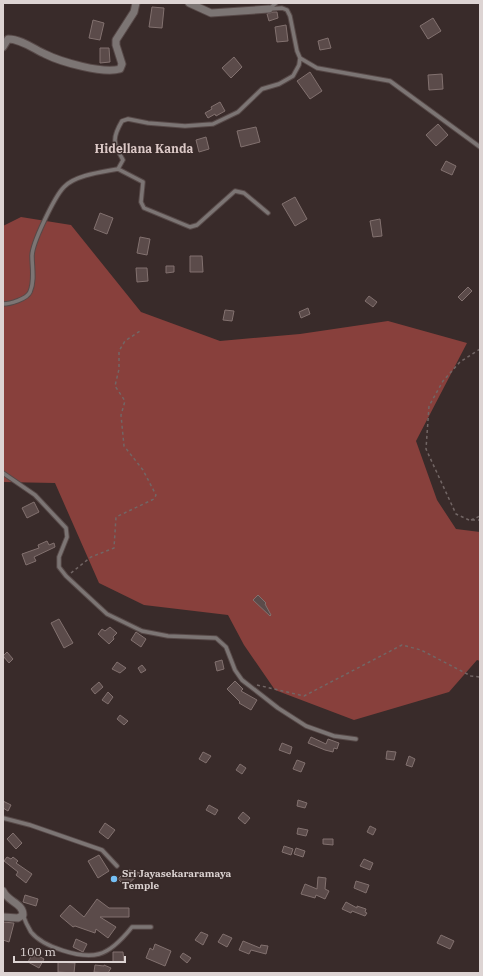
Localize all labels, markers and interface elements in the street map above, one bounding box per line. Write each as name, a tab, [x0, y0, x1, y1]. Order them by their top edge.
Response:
district label: Hidellana Kanda	[95, 141, 194, 156]
place label: Sri Jayasekararamaya Temple	[122, 867, 232, 892]
marker: Sri Jayasekararamaya Temple	[109, 874, 119, 884]
scale bar	[14, 938, 125, 964]
text: 100 m	[20, 944, 56, 959]

